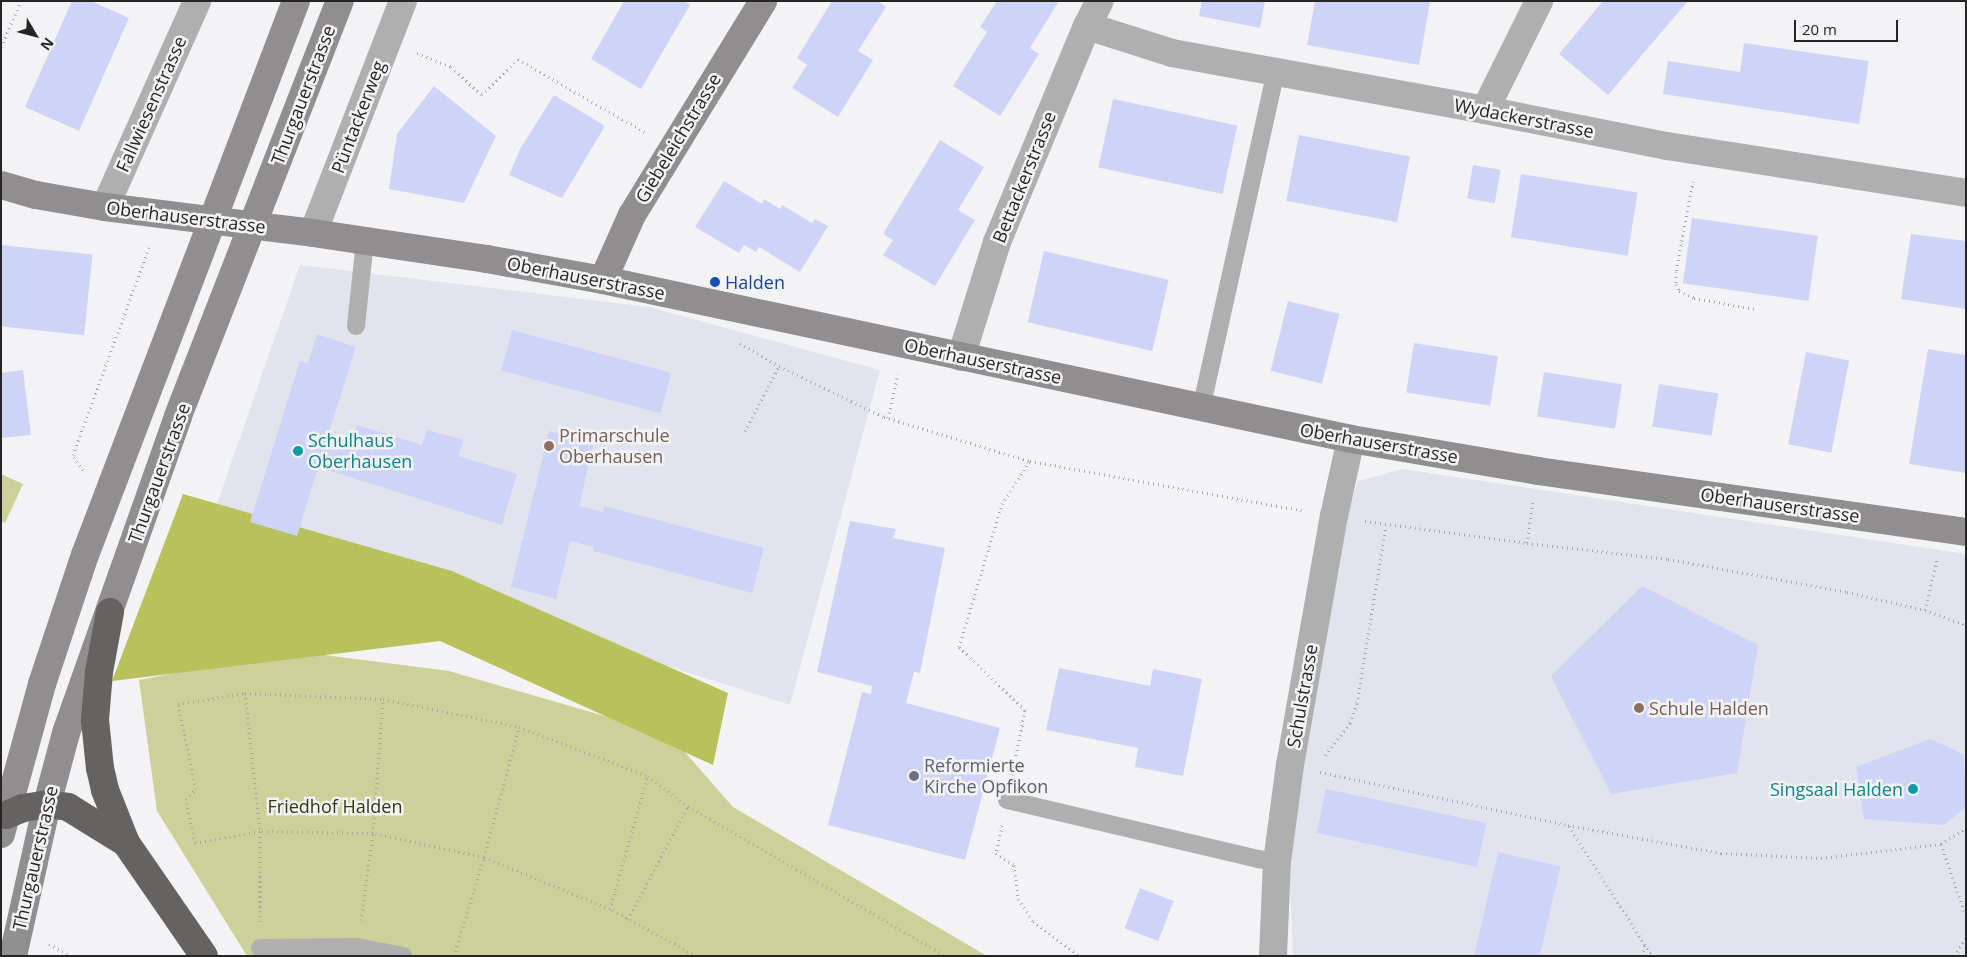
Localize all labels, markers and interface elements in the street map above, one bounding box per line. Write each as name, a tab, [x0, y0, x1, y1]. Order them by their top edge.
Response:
north arrow	[10, 10, 60, 60]
scale bar	[1797, 10, 1901, 42]
text: 20 m	[1802, 19, 1837, 39]
street label: Thurgauerstrasse	[267, 22, 339, 168]
street label: Fallwiesenstrasse	[111, 33, 191, 175]
text: N	[36, 34, 58, 55]
street label: Püntackerweg	[327, 58, 389, 176]
street label: Giebeleichstrasse	[631, 69, 725, 207]
street label: Wydackerstrasse	[1452, 94, 1596, 142]
street label: Bettackerstrasse	[988, 108, 1060, 246]
street label: Oberhauserstrasse	[105, 197, 267, 237]
street label: Oberhauserstrasse	[505, 252, 667, 304]
place label: Halden	[725, 271, 785, 293]
marker: Halden	[709, 276, 721, 288]
street label: Oberhauserstrasse	[902, 334, 1064, 388]
street label: Thurgauerstrasse	[124, 400, 194, 546]
street label: Oberhauserstrasse	[1298, 418, 1460, 468]
place label: Primarschule Oberhausen	[559, 425, 670, 468]
place label: Schulhaus Oberhausen	[308, 430, 412, 472]
marker: Primarschule Oberhausen	[543, 440, 555, 452]
marker: Schulhaus Oberhausen	[292, 445, 304, 457]
street label: Oberhauserstrasse	[1699, 483, 1861, 527]
street label: Schulstrasse	[1282, 643, 1322, 749]
place label: Schule Halden	[1649, 697, 1769, 719]
marker: Schule Halden	[1633, 702, 1645, 714]
place label: Reformierte Kirche Opfikon	[924, 755, 1048, 798]
marker: Reformierte Kirche Opfikon	[908, 770, 920, 782]
place label: Singsaal Halden	[1770, 778, 1903, 800]
marker: Singsaal Halden	[1907, 783, 1919, 795]
street label: Thurgauerstrasse	[8, 784, 62, 932]
park label: Friedhof Halden	[268, 795, 402, 817]

